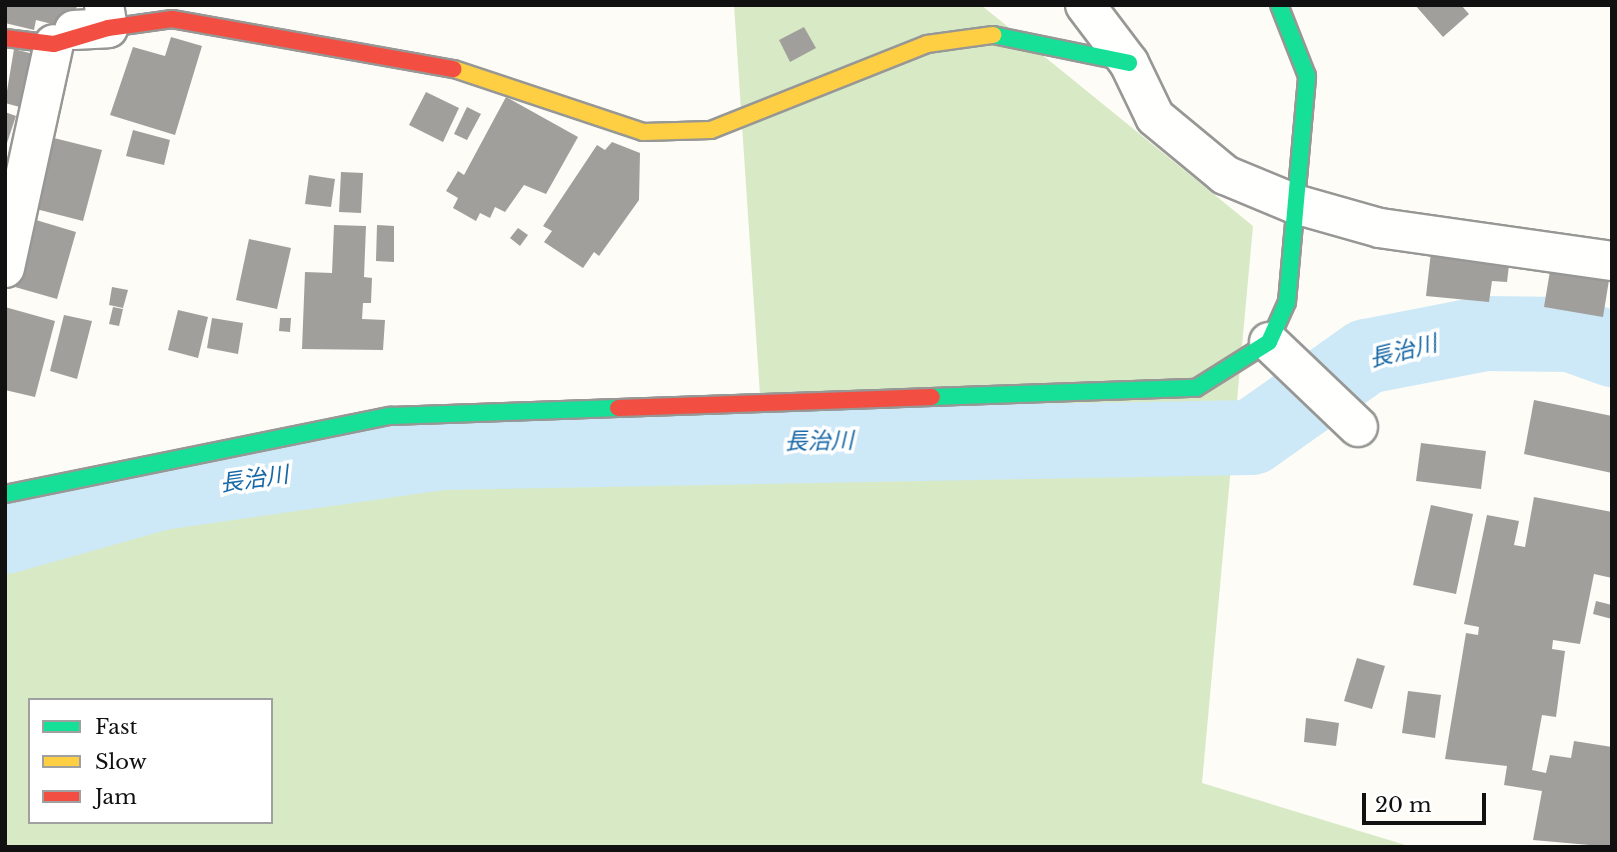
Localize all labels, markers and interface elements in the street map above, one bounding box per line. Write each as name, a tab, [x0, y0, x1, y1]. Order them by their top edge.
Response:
water label: 長治川	[1366, 329, 1440, 373]
water label: 長治川	[784, 427, 854, 455]
water label: 長治川	[218, 461, 290, 497]
legend	[28, 698, 273, 824]
text: Fast	[95, 714, 137, 740]
text: Slow	[95, 749, 147, 775]
scale bar	[1365, 778, 1489, 822]
text: Jam	[95, 784, 137, 810]
text: 20 m	[1375, 792, 1432, 818]

